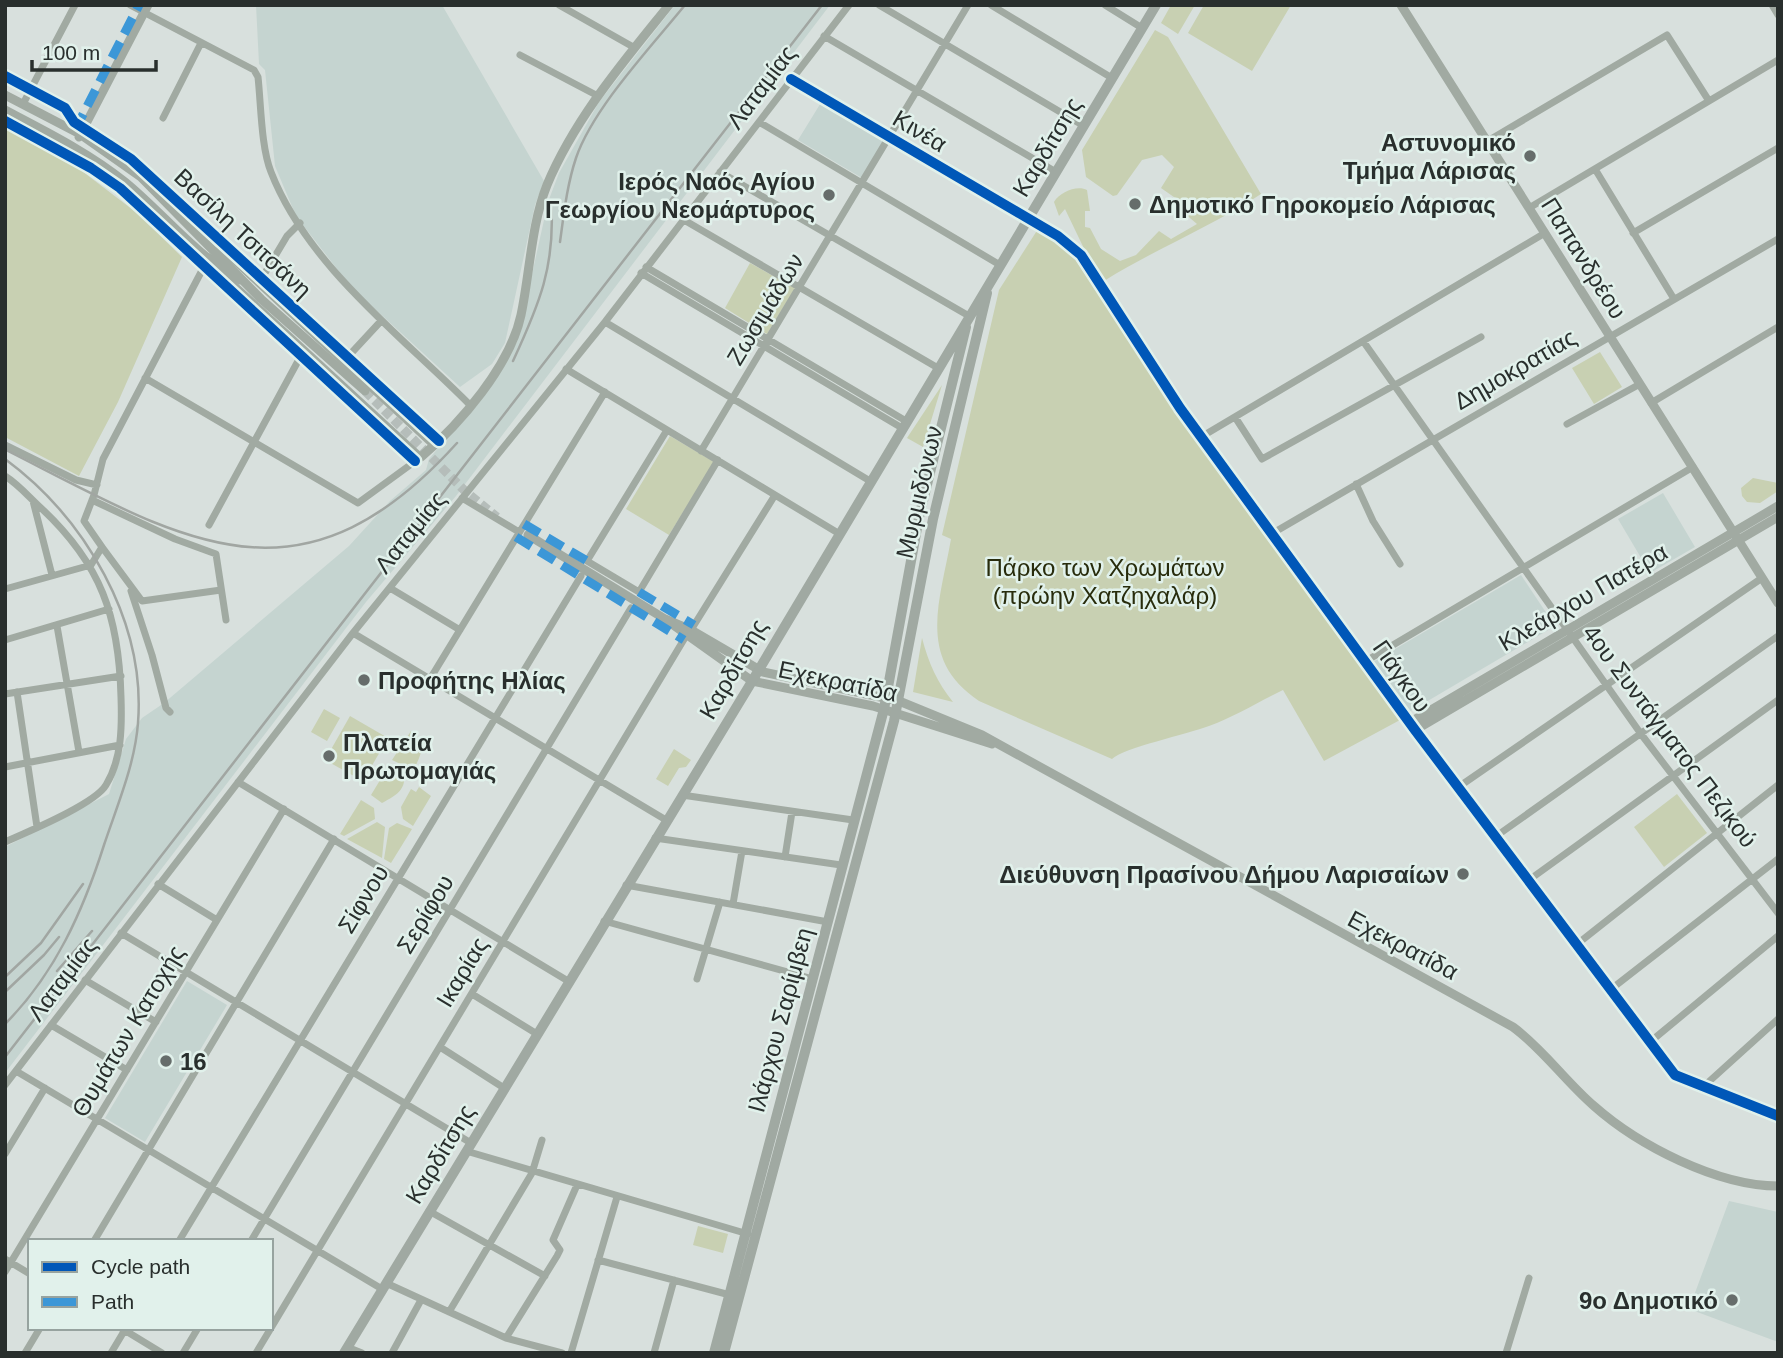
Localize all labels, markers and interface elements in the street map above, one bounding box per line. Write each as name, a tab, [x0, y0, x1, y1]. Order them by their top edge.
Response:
scale bar	[32, 28, 156, 72]
street label: Λαταμίας	[721, 40, 801, 134]
text: 100 m	[42, 41, 100, 64]
street label: Καρδίτσης	[1007, 93, 1087, 201]
street label: Κινέα	[888, 105, 952, 158]
place label: Αστυνομικό Τμήμα Λάρισας	[1343, 129, 1516, 184]
marker: Αστυνομικό Τμήμα Λάρισας	[1522, 148, 1538, 164]
street label: Βασίλη Τσιτσάνη	[169, 163, 317, 303]
place label: Ιερός Ναός Αγίου Γεωργίου Νεομάρτυρος	[545, 168, 815, 223]
marker: Ιερός Ναός Αγίου Γεωργίου Νεομάρτυρος	[821, 187, 837, 203]
place label: Δημοτικό Γηροκομείο Λάρισας	[1149, 191, 1496, 218]
street label: Παπανδρέου	[1536, 193, 1632, 323]
marker: Δημοτικό Γηροκομείο Λάρισας	[1127, 196, 1143, 212]
street label: Ζωσιμάδων	[721, 248, 809, 370]
street label: Δημοκρατίας	[1449, 323, 1581, 415]
street label: Μυρμιδόνων	[891, 423, 947, 561]
street label: Λαταμίας	[369, 486, 451, 578]
street label: Κλεάρχου Πατέρα	[1494, 538, 1672, 656]
park label: Πάρκο των Χρωμάτων (πρώην Χατζηχαλάρ)	[985, 554, 1225, 609]
street label: Καρδίτσης	[694, 614, 772, 724]
street label: 4ου Συντάγματος Πεζικού	[1577, 619, 1763, 853]
street label: Γιάγκου	[1368, 635, 1436, 717]
street label: Εχεκρατίδα	[776, 655, 900, 707]
place label: Προφήτης Ηλίας	[378, 667, 566, 694]
marker: Προφήτης Ηλίας	[356, 672, 372, 688]
place label: Πλατεία Πρωτομαγιάς	[343, 729, 496, 784]
marker: Πλατεία Πρωτομαγιάς	[321, 748, 337, 764]
street label: Σίφνου	[332, 860, 394, 938]
place label: Διεύθυνση Πρασίνου Δήμου Λαρισαίων	[999, 861, 1449, 888]
marker: Διεύθυνση Πρασίνου Δήμου Λαρισαίων	[1455, 866, 1471, 882]
street label: Σερίφου	[391, 870, 459, 958]
street label: Εχεκρατίδα	[1343, 905, 1463, 985]
street label: Ιλάρχου Σαρίμβεη	[742, 925, 818, 1115]
street label: Λαταμίας	[22, 932, 102, 1026]
street label: Ικαρίας	[431, 932, 493, 1012]
street label: Θυμάτων Κατοχής	[66, 940, 190, 1122]
place label: 16	[180, 1048, 207, 1075]
marker: 16	[158, 1053, 174, 1069]
street label: Καρδίτσης	[400, 1100, 480, 1208]
legend	[28, 1239, 273, 1330]
text: Cycle path	[91, 1255, 190, 1278]
place label: 9ο Δημοτικό	[1579, 1287, 1718, 1314]
text: Path	[91, 1290, 134, 1313]
marker: 9ο Δημοτικό	[1724, 1292, 1740, 1308]

